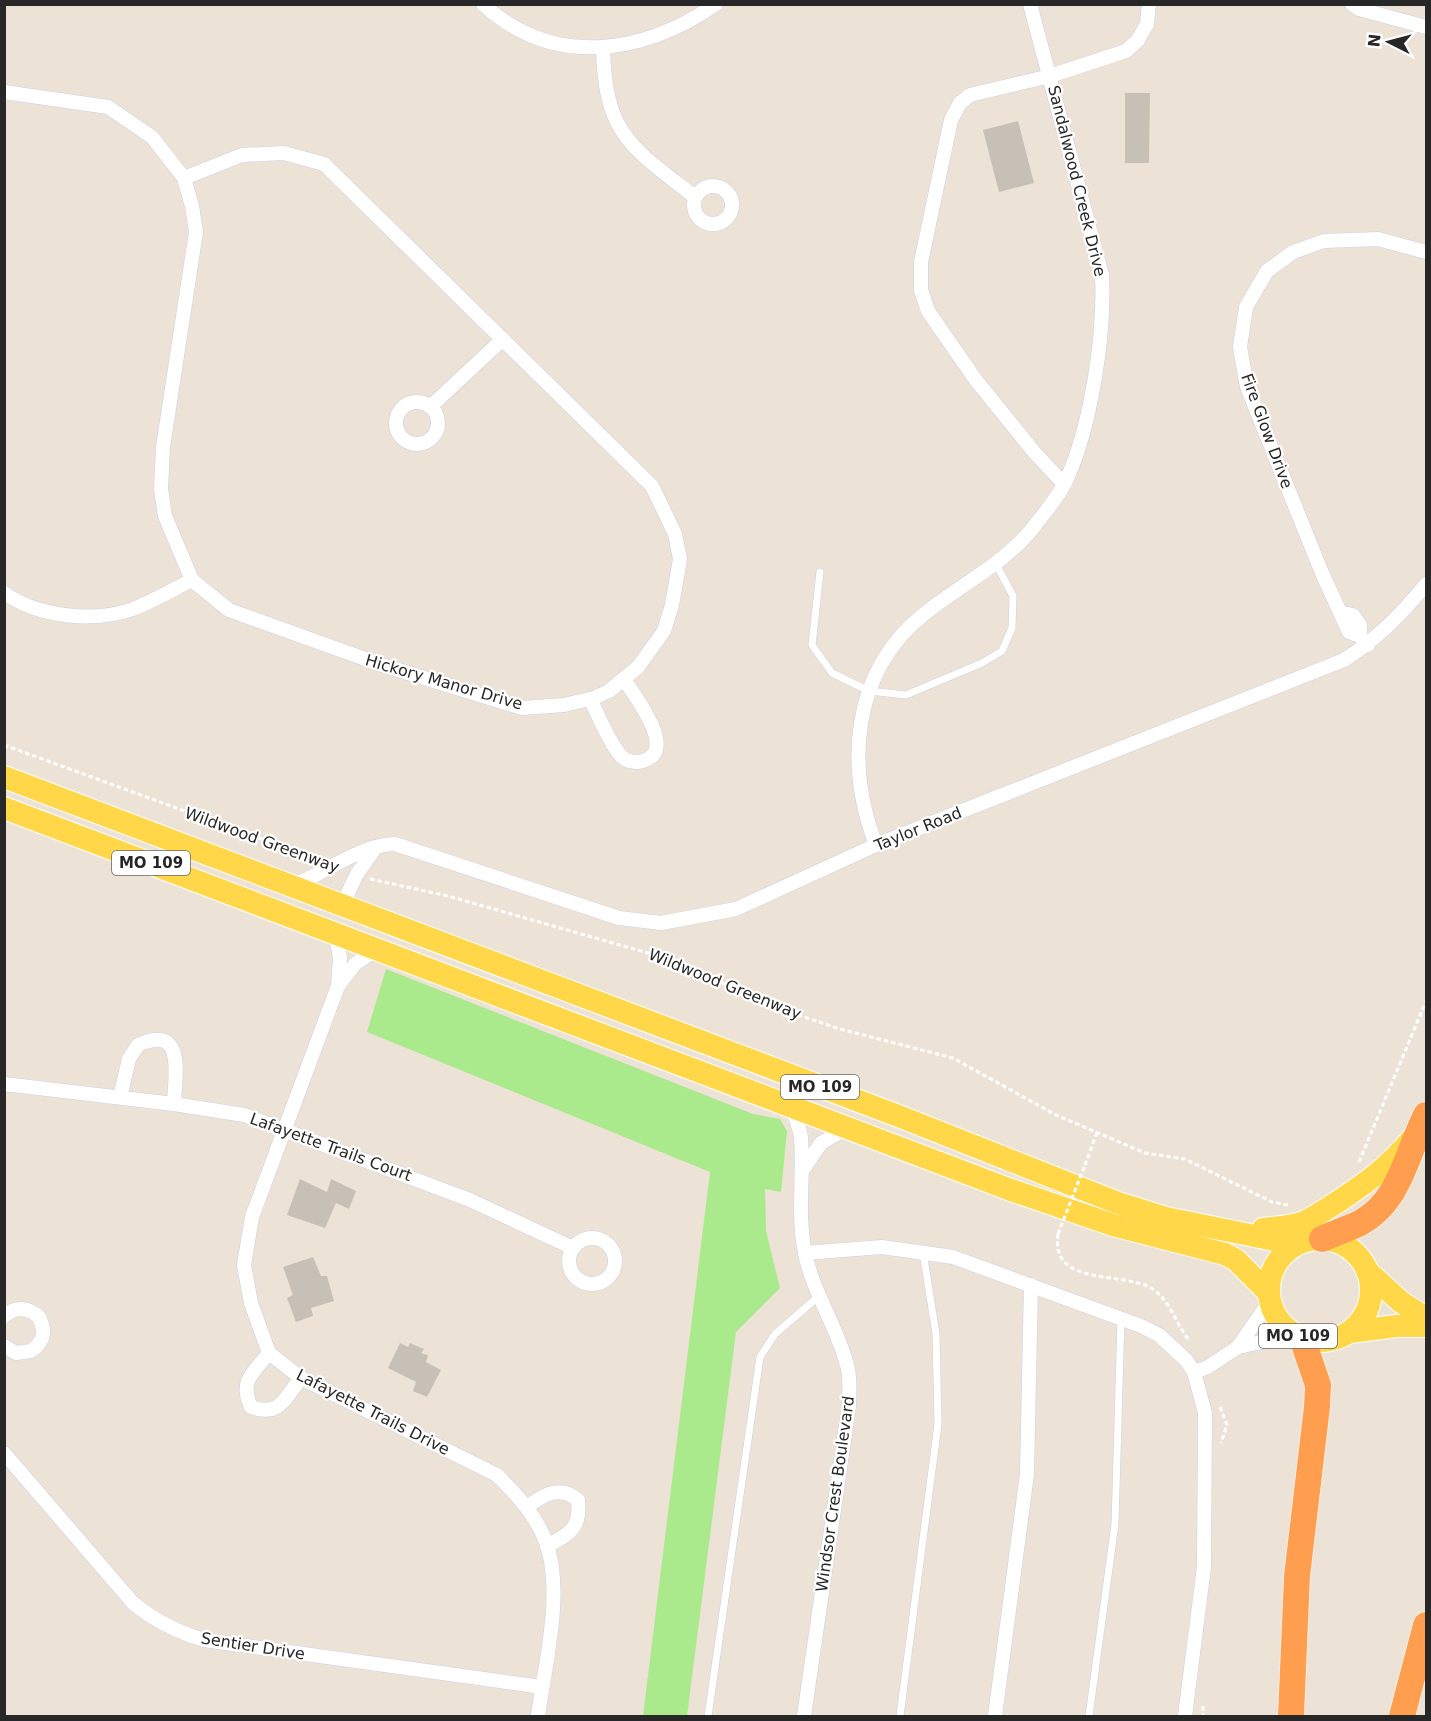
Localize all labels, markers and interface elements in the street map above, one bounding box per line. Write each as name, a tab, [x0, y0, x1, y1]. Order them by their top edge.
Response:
north arrow	[1359, 12, 1419, 72]
text: N	[1364, 33, 1385, 48]
street label: Sandalwood Creek Drive	[1044, 83, 1110, 279]
street label: Fire Glow Drive	[1237, 371, 1297, 491]
street label: Hickory Manor Drive	[363, 650, 525, 714]
street label: Wildwood Greenway	[182, 803, 342, 877]
street label: Taylor Road	[871, 803, 964, 855]
road number: MO 109	[112, 851, 190, 875]
street label: Wildwood Greenway	[646, 945, 804, 1023]
road number: MO 109	[781, 1075, 859, 1099]
street label: Lafayette Trails Court	[247, 1109, 415, 1185]
road number: MO 109	[1259, 1324, 1337, 1348]
street label: Lafayette Trails Drive	[293, 1365, 453, 1459]
street label: Windsor Crest Boulevard	[812, 1395, 858, 1593]
street label: Sentier Drive	[200, 1628, 306, 1664]

